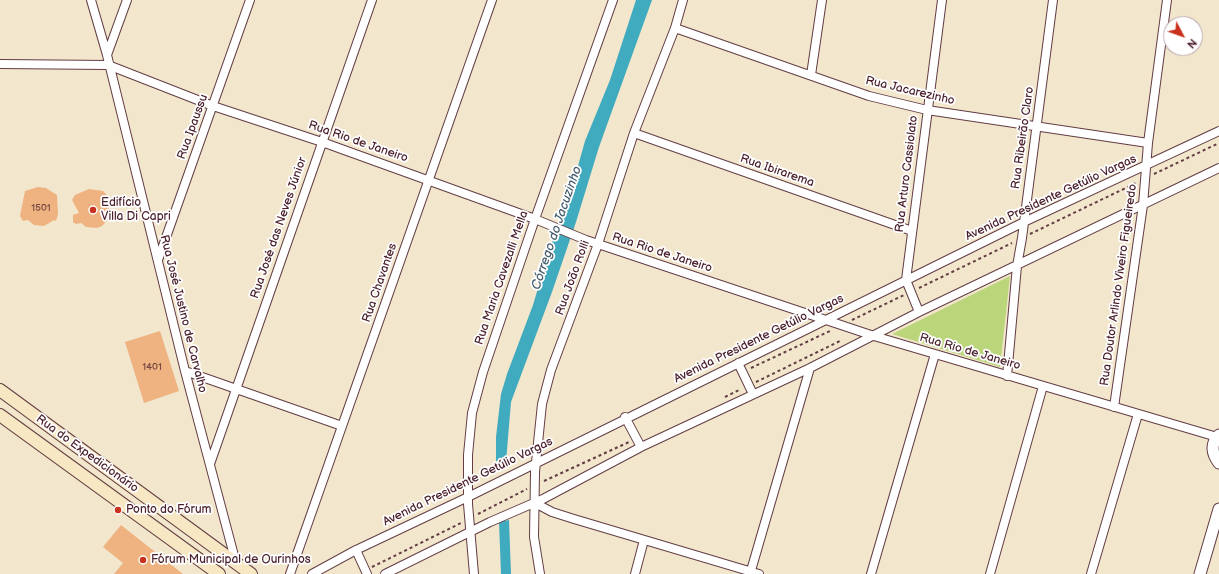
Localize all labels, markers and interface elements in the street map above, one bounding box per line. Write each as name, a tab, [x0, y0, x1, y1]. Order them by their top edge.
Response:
north arrow	[1163, 16, 1203, 56]
text: N	[1184, 36, 1199, 51]
street label: Rua Jacarezinho	[864, 74, 956, 108]
street label: Rua Ribeirão Claro	[1009, 86, 1037, 190]
street label: Rua Ipaussu	[175, 93, 211, 161]
street label: Rua Arturo Cassiolato	[893, 115, 921, 233]
street label: Rua Rio de Janeiro	[306, 118, 410, 166]
street label: Rua Ibirarema	[738, 152, 816, 190]
street label: Avenida Presidente Getúlio Vargas	[963, 152, 1139, 244]
street label: Rua José das Neves Júnior	[248, 155, 310, 301]
water label: Córrego do Jacuzinho	[529, 164, 585, 292]
street label: Rua Doutor Arlindo Viveiro Figueiredo	[1098, 183, 1140, 387]
place label: Edifício Villa Di Capri	[101, 196, 171, 224]
house number: 1501	[31, 202, 51, 214]
marker: Edifício Villa Di Capri	[88, 205, 98, 215]
street label: Rua Maria Cavezalli Mella	[472, 209, 532, 347]
street label: Rua Rio de Janeiro	[610, 230, 714, 276]
street label: Rua José Justino de Carvalho	[156, 234, 210, 394]
street label: Rua João Rolli	[553, 239, 593, 317]
street label: Rua Chavantes	[360, 242, 400, 324]
street label: Avenida Presidente Getúlio Vargas	[672, 292, 846, 386]
street label: Rua Rio de Janeiro	[918, 331, 1022, 373]
house number: 1401	[142, 361, 162, 373]
street label: Rua do Expedicionário	[33, 412, 141, 496]
street label: Avenida Presidente Getúlio Vargas	[381, 435, 555, 529]
place label: Ponto do Fórum	[126, 503, 212, 517]
marker: Ponto do Fórum	[113, 505, 123, 515]
place label: Fórum Municipal de Ourinhos	[151, 553, 311, 567]
marker: Fórum Municipal de Ourinhos	[138, 555, 148, 565]

